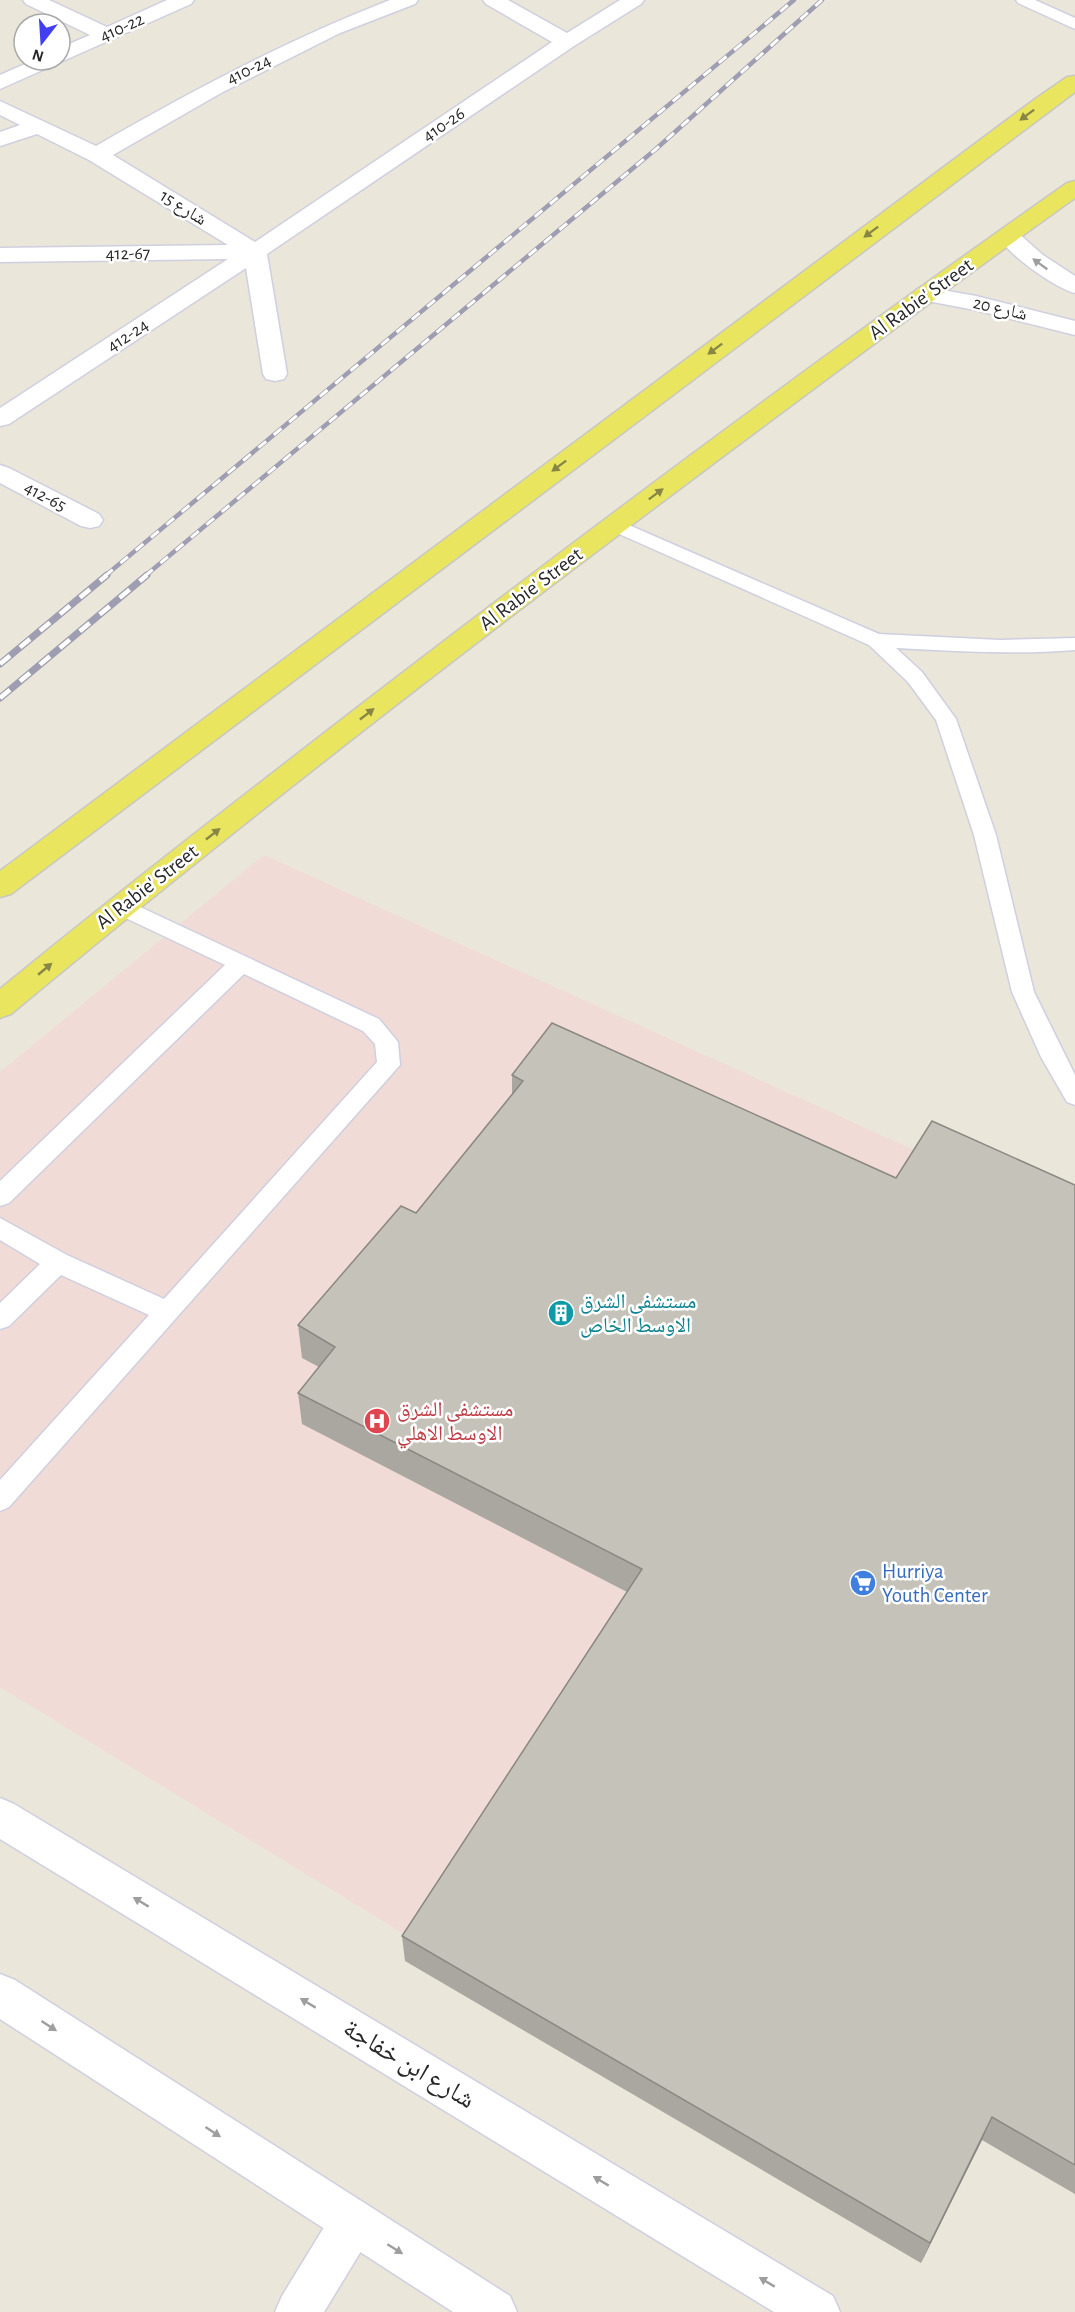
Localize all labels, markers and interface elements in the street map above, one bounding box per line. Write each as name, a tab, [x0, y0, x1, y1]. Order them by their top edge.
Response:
street label: 410-22	[97, 10, 147, 46]
north arrow	[12, 12, 72, 72]
text: N	[30, 46, 46, 65]
street label: 410-24	[224, 52, 274, 88]
street label: 410-26	[420, 105, 468, 145]
one-way arrow	[1019, 109, 1034, 121]
street label: شارع 15	[156, 187, 209, 230]
one-way arrow	[863, 226, 878, 238]
street label: 412-67	[106, 245, 150, 263]
street label: Al Rabie' Street	[865, 254, 977, 344]
one-way arrow	[1033, 258, 1049, 270]
street label: شارع 20	[971, 294, 1029, 325]
street label: 412-24	[104, 316, 152, 356]
one-way arrow	[707, 343, 722, 355]
one-way arrow	[551, 460, 566, 472]
street label: 412-65	[21, 479, 69, 515]
one-way arrow	[649, 489, 664, 501]
street label: Al Rabie' Street	[475, 543, 587, 634]
one-way arrow	[360, 709, 375, 721]
one-way arrow	[205, 828, 221, 840]
street label: Al Rabie' Street	[92, 841, 202, 933]
one-way arrow	[37, 963, 52, 976]
place label: مستشفى الشرق الاوسط الخاص	[580, 1291, 696, 1338]
building icon: مستشفى الشرق الاوسط الخاص	[546, 1298, 576, 1328]
place label: مستشفى الشرق الاوسط الاهلي	[397, 1399, 513, 1449]
hospital icon: مستشفى الشرق الاوسط الاهلي	[362, 1406, 392, 1436]
place label: Hurriya Youth Center	[882, 1561, 988, 1606]
supermarket icon: Hurriya Youth Center	[848, 1568, 878, 1598]
one-way arrow	[133, 1897, 149, 1908]
one-way arrow	[300, 1998, 316, 2009]
street label: شارع ابن خفاجة	[338, 2015, 479, 2115]
one-way arrow	[41, 2021, 57, 2032]
one-way arrow	[205, 2126, 221, 2137]
one-way arrow	[593, 2175, 609, 2186]
one-way arrow	[387, 2243, 403, 2254]
one-way arrow	[759, 2276, 775, 2287]

